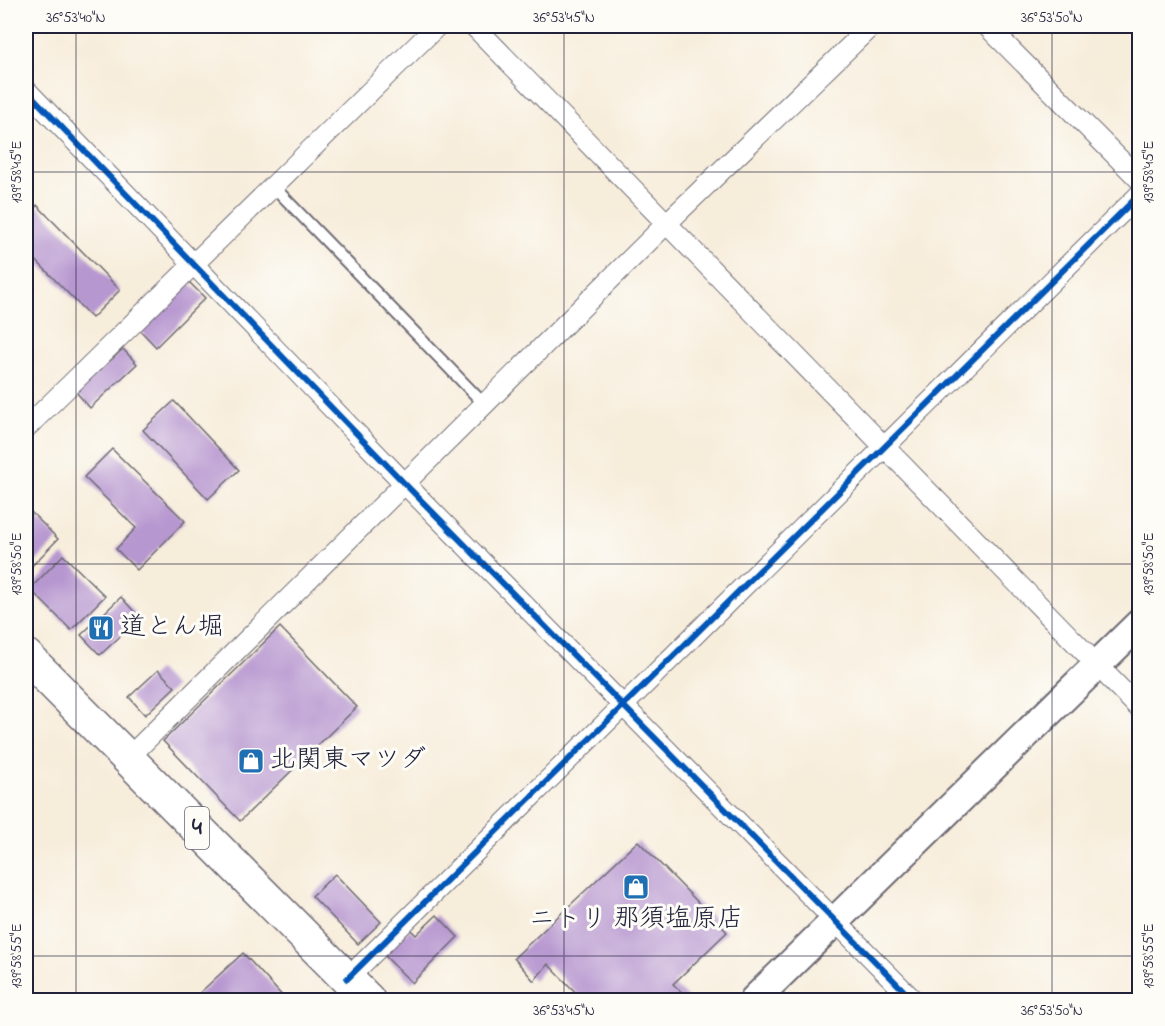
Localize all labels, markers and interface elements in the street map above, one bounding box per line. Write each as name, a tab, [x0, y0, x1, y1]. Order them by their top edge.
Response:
text: 36°53'40"N	[46, 7, 106, 29]
text: 36°53'45"N	[533, 7, 595, 29]
text: 36°53'50"N	[1021, 7, 1083, 29]
text: 139°58'45"E	[6, 141, 28, 203]
text: 139°58'45"E	[1138, 141, 1160, 203]
text: 139°58'50"E	[6, 533, 28, 595]
text: 139°58'50"E	[1138, 533, 1160, 595]
place label: 道とん堀	[120, 609, 224, 647]
restaurant icon: 道とん堀	[86, 613, 116, 643]
place label: 北関東マツダ	[270, 742, 426, 780]
shop icon: 北関東マツダ	[236, 746, 266, 776]
road number: 4	[185, 807, 209, 849]
shop icon: ニトリ 那須塩原店	[621, 872, 651, 902]
place label: ニトリ 那須塩原店	[529, 901, 743, 939]
text: 139°58'55"E	[6, 923, 28, 989]
text: 139°58'55"E	[1138, 923, 1160, 989]
text: 36°53'45"N	[533, 1000, 595, 1022]
text: 36°53'50"N	[1021, 1000, 1083, 1022]

